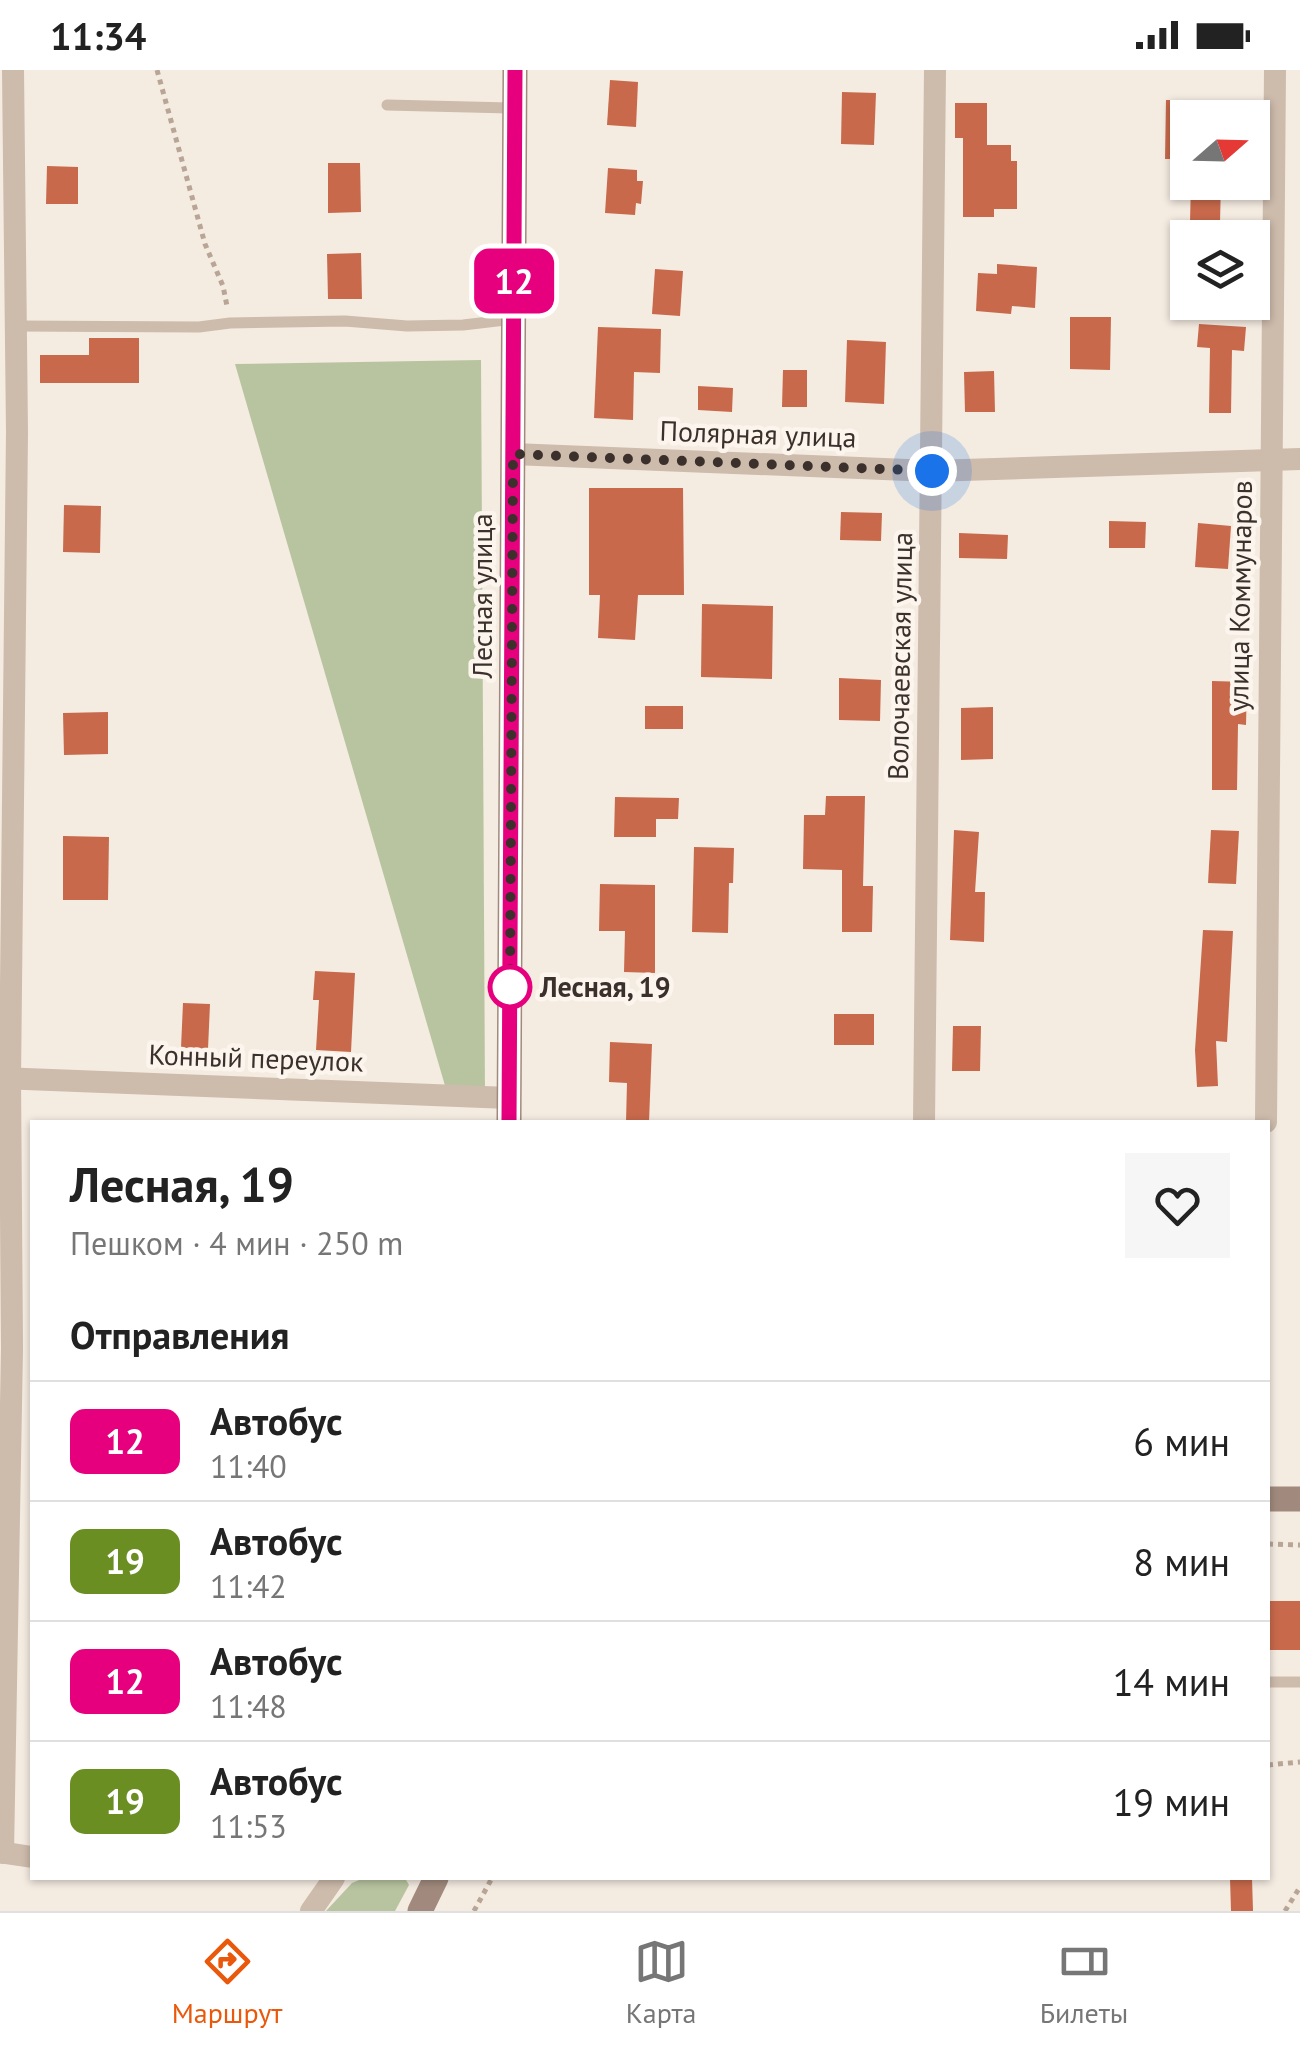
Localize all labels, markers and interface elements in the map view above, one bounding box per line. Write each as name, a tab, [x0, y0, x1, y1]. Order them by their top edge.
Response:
text: 11:34	[50, 11, 146, 60]
north arrow	[1170, 100, 1270, 200]
map controls	[1170, 100, 1270, 320]
button: layers	[1170, 220, 1270, 320]
line badge: 12	[469, 248, 559, 314]
text: 12	[494, 258, 534, 304]
street label: Полярная улица	[659, 412, 857, 455]
your location	[907, 446, 957, 496]
street label: улица Коммунаров	[1219, 480, 1260, 712]
street label: Лесная улица	[463, 513, 500, 680]
street label: Волочаевская улица	[879, 532, 920, 780]
marker: Лесная, 19	[489, 966, 531, 1008]
place label: Лесная, 19	[539, 968, 671, 1005]
street label: Конный переулок	[148, 1035, 365, 1080]
text: Лесная, 19	[70, 1153, 294, 1215]
button: heart	[1125, 1153, 1230, 1258]
text: Пешком · 4 мин · 250 m	[70, 1222, 403, 1264]
text: Отправления	[70, 1310, 290, 1359]
text: Автобус	[210, 1396, 343, 1445]
text: 6 мин	[1133, 1417, 1230, 1466]
text: 12	[105, 1418, 145, 1464]
text: 11:40	[210, 1445, 287, 1487]
text: Автобус	[210, 1516, 343, 1565]
text: 8 мин	[1133, 1537, 1230, 1586]
text: 19	[105, 1538, 145, 1584]
text: 11:42	[210, 1565, 287, 1607]
text: Автобус	[210, 1636, 343, 1685]
text: 14 мин	[1113, 1657, 1230, 1706]
text: 12	[105, 1658, 145, 1704]
text: 11:48	[210, 1685, 287, 1727]
text: Автобус	[210, 1756, 343, 1805]
text: 19 мин	[1113, 1777, 1230, 1826]
text: 19	[105, 1778, 145, 1824]
text: 11:53	[210, 1805, 287, 1847]
tab: Маршрут	[172, 1934, 282, 2031]
tab: Карта	[626, 1934, 696, 2031]
tab: Билеты	[1040, 1934, 1128, 2031]

